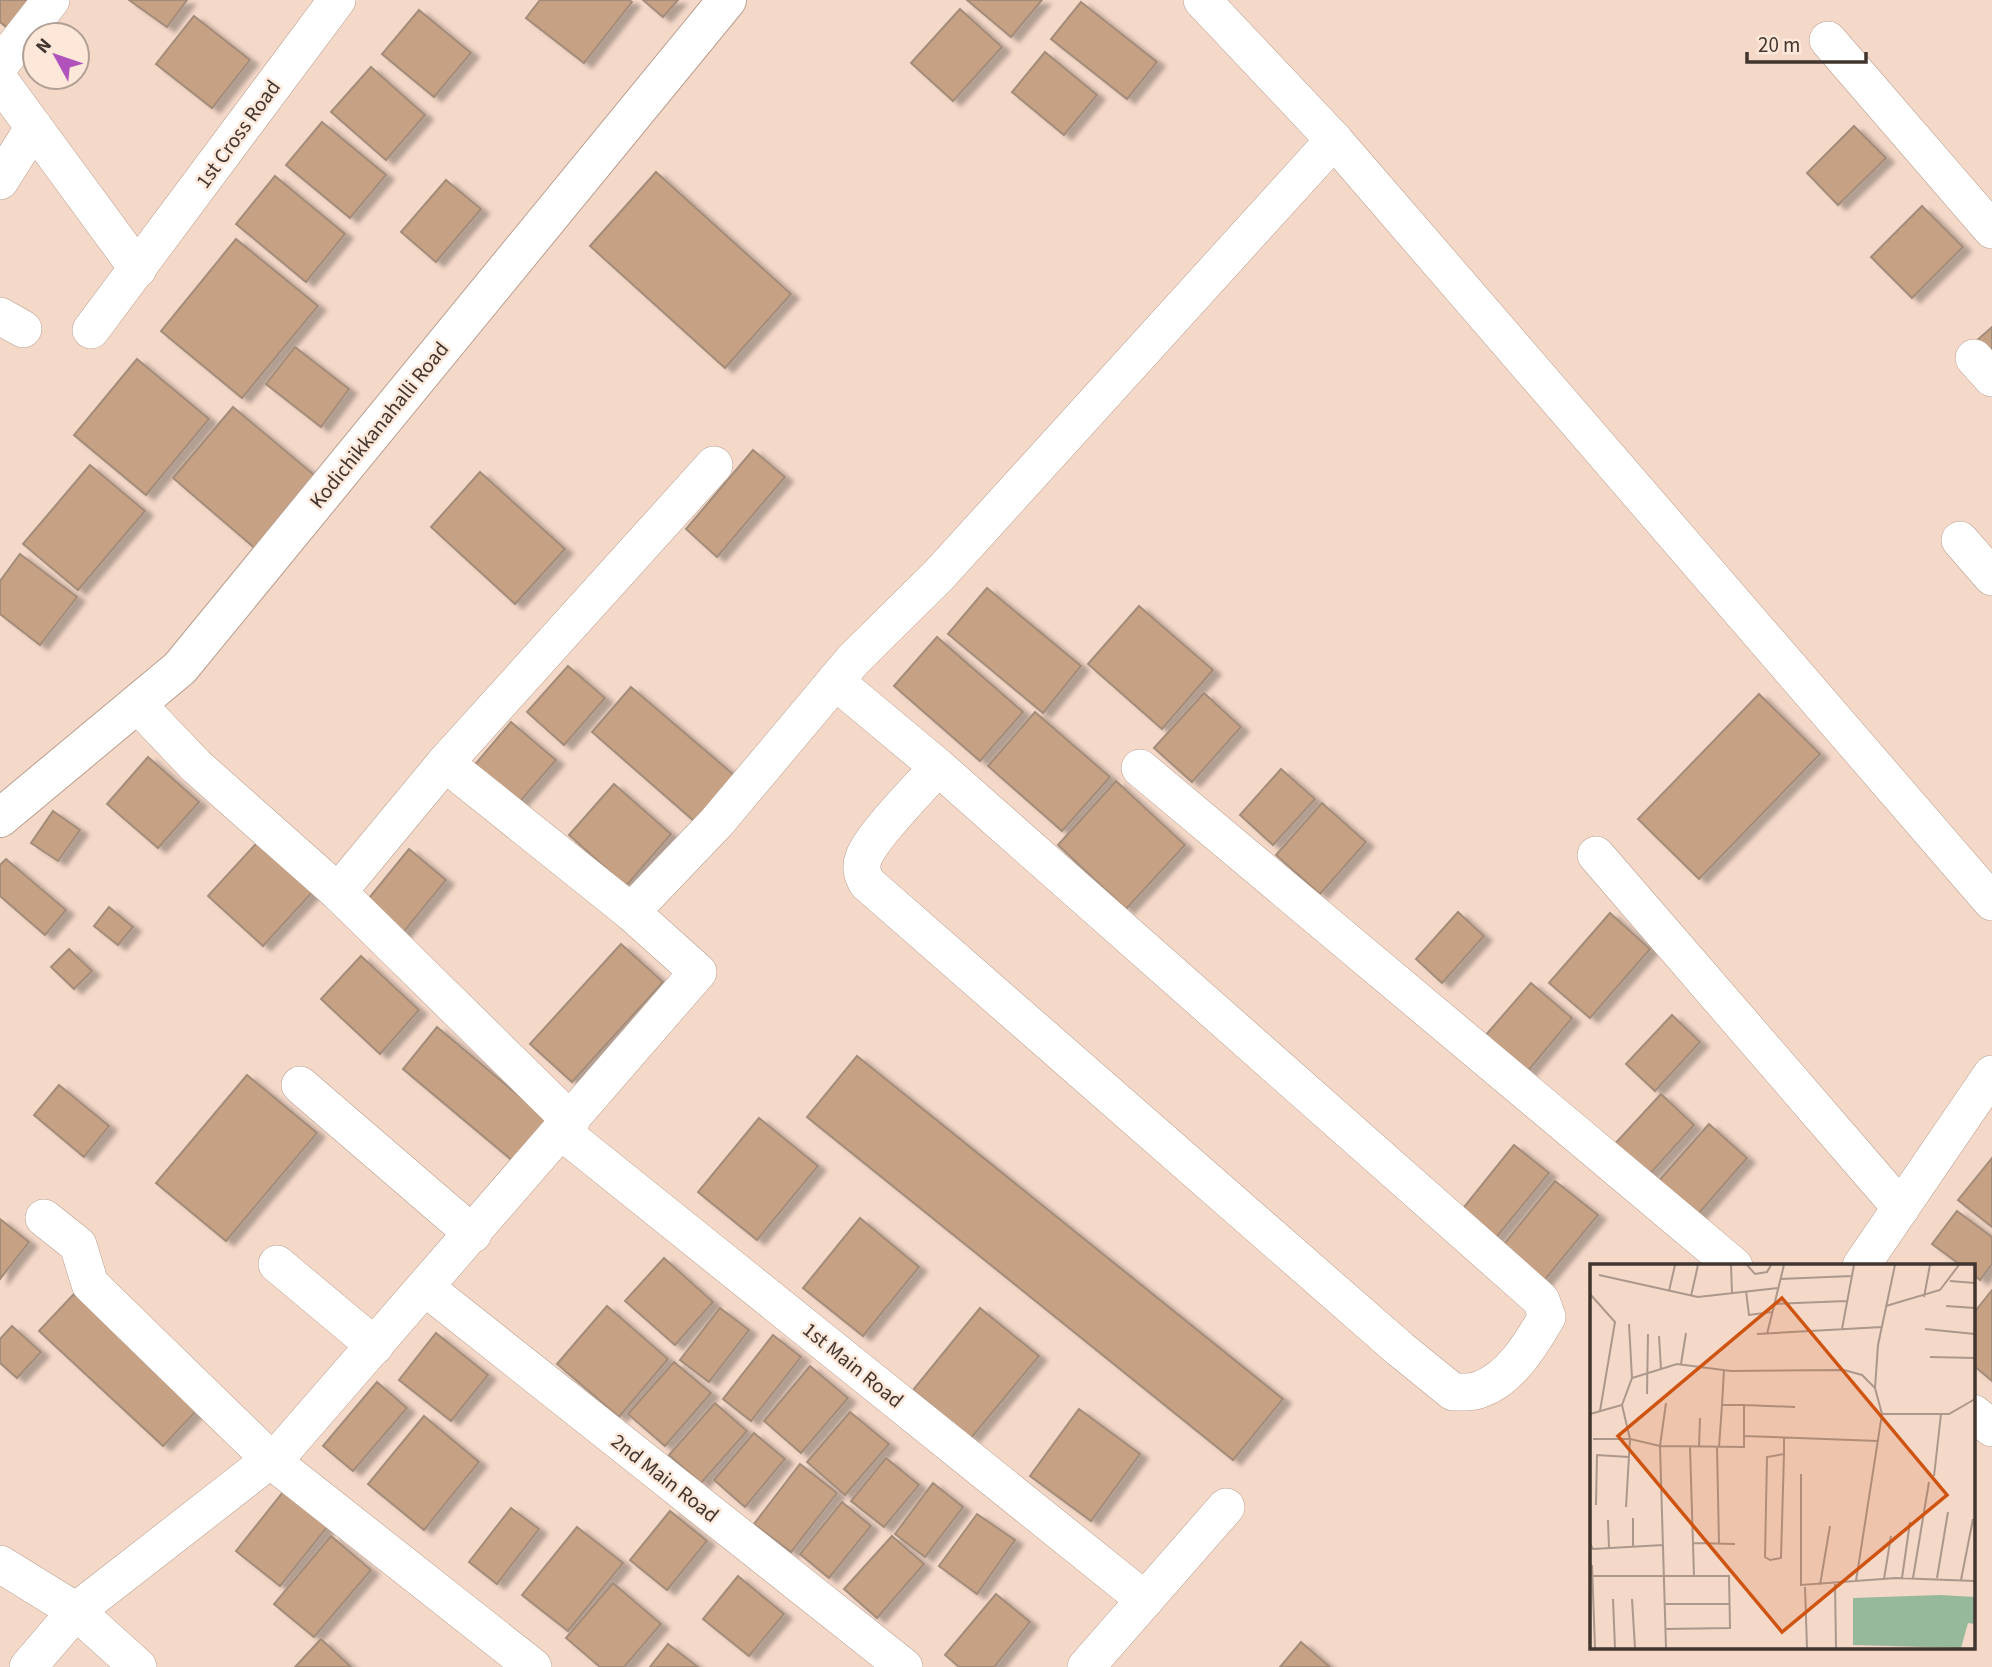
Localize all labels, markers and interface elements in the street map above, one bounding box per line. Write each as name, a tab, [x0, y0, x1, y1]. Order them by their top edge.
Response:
north arrow	[21, 21, 91, 91]
scale bar	[1747, 21, 1866, 65]
text: 20 m	[1758, 30, 1800, 60]
text: N	[30, 33, 59, 60]
street label: 1st Cross Road	[188, 74, 288, 194]
street label: Kodichikkanahalli Road	[302, 335, 456, 515]
inset map	[1590, 1264, 1974, 1650]
street label: 1st Main Road	[796, 1315, 910, 1415]
street label: 2nd Main Road	[605, 1426, 725, 1530]

